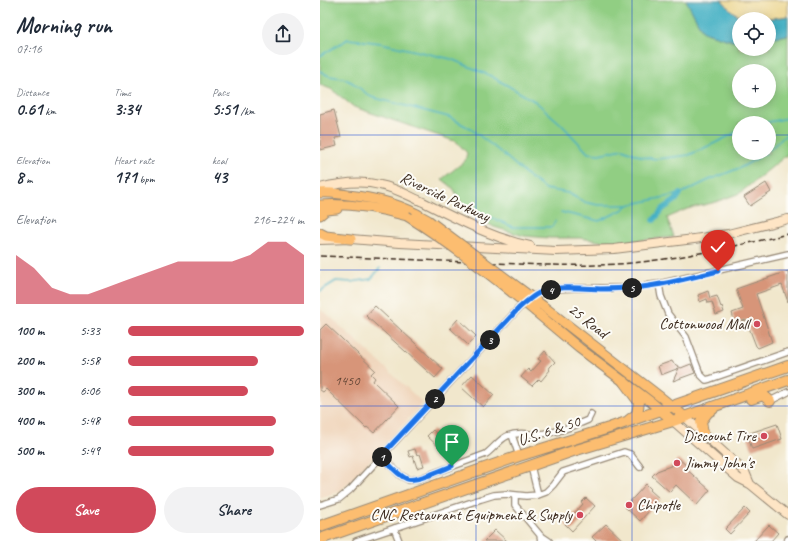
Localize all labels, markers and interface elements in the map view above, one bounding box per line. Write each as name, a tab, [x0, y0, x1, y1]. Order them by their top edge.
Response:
text: Morning run	[16, 12, 112, 40]
map controls	[732, 12, 776, 160]
button: locate	[732, 12, 776, 56]
button: share	[262, 13, 304, 55]
text: 07:16	[16, 41, 42, 57]
button: +	[732, 64, 776, 108]
text: Distance	[16, 85, 49, 99]
text: Time	[114, 85, 131, 99]
text: Pace	[212, 85, 229, 99]
text: 0.61	[16, 99, 43, 120]
text: 3:34	[114, 99, 140, 120]
text: 5:51	[212, 99, 238, 120]
text: km	[43, 104, 56, 118]
text: /km	[238, 104, 255, 118]
button: −	[732, 116, 776, 160]
text: Elevation	[16, 153, 50, 167]
text: Heart rate	[114, 153, 154, 167]
text: kcal	[212, 153, 227, 167]
text: 8	[16, 167, 24, 188]
text: 171	[114, 167, 137, 188]
text: 43	[212, 167, 227, 188]
street label: Riverside Parkway	[397, 167, 494, 227]
text: m	[24, 172, 32, 186]
text: bpm	[137, 172, 155, 186]
text: Elevation	[16, 212, 56, 228]
text: 216–224 m	[253, 212, 304, 228]
pin	[701, 230, 735, 271]
icon: check	[707, 236, 729, 258]
pin: 5	[622, 278, 642, 298]
pin: 4	[541, 280, 561, 300]
text: 5	[630, 281, 634, 295]
text: 4	[549, 283, 553, 297]
street label: 25 Road	[564, 299, 614, 344]
place label: Cottonwood Mall	[659, 314, 752, 334]
marker: Cottonwood Mall	[752, 319, 762, 329]
text: 100 m	[16, 323, 44, 339]
text: 5:33	[80, 323, 100, 339]
pin: 3	[480, 330, 500, 350]
text: 3	[488, 333, 492, 347]
text: 200 m	[16, 353, 44, 369]
text: 5:58	[80, 353, 100, 369]
house number: 1450	[334, 372, 361, 389]
text: 300 m	[16, 383, 44, 399]
text: 6:06	[80, 383, 100, 399]
pin: 2	[425, 389, 445, 409]
text: 2	[433, 392, 437, 406]
street label: U.S. 6 & 50	[515, 411, 584, 450]
text: 400 m	[16, 413, 44, 429]
text: 5:48	[80, 413, 100, 429]
pin	[435, 425, 469, 466]
place label: Discount Tire	[683, 426, 758, 446]
icon: arrive	[441, 431, 463, 453]
marker: Discount Tire	[759, 431, 769, 441]
text: 500 m	[16, 443, 44, 459]
text: 5:49	[80, 443, 100, 459]
pin: 1	[372, 447, 392, 467]
text: 1	[380, 450, 384, 464]
place label: Jimmy John's	[684, 453, 755, 473]
marker: Jimmy John's	[672, 458, 682, 468]
button: Save	[16, 487, 156, 533]
button: Share	[164, 487, 304, 533]
place label: Chipotle	[637, 495, 682, 515]
marker: Chipotle	[624, 500, 634, 510]
place label: CNC Restaurant Equipment & Supply	[371, 505, 574, 525]
marker: CNC Restaurant Equipment & Supply	[575, 510, 585, 520]

